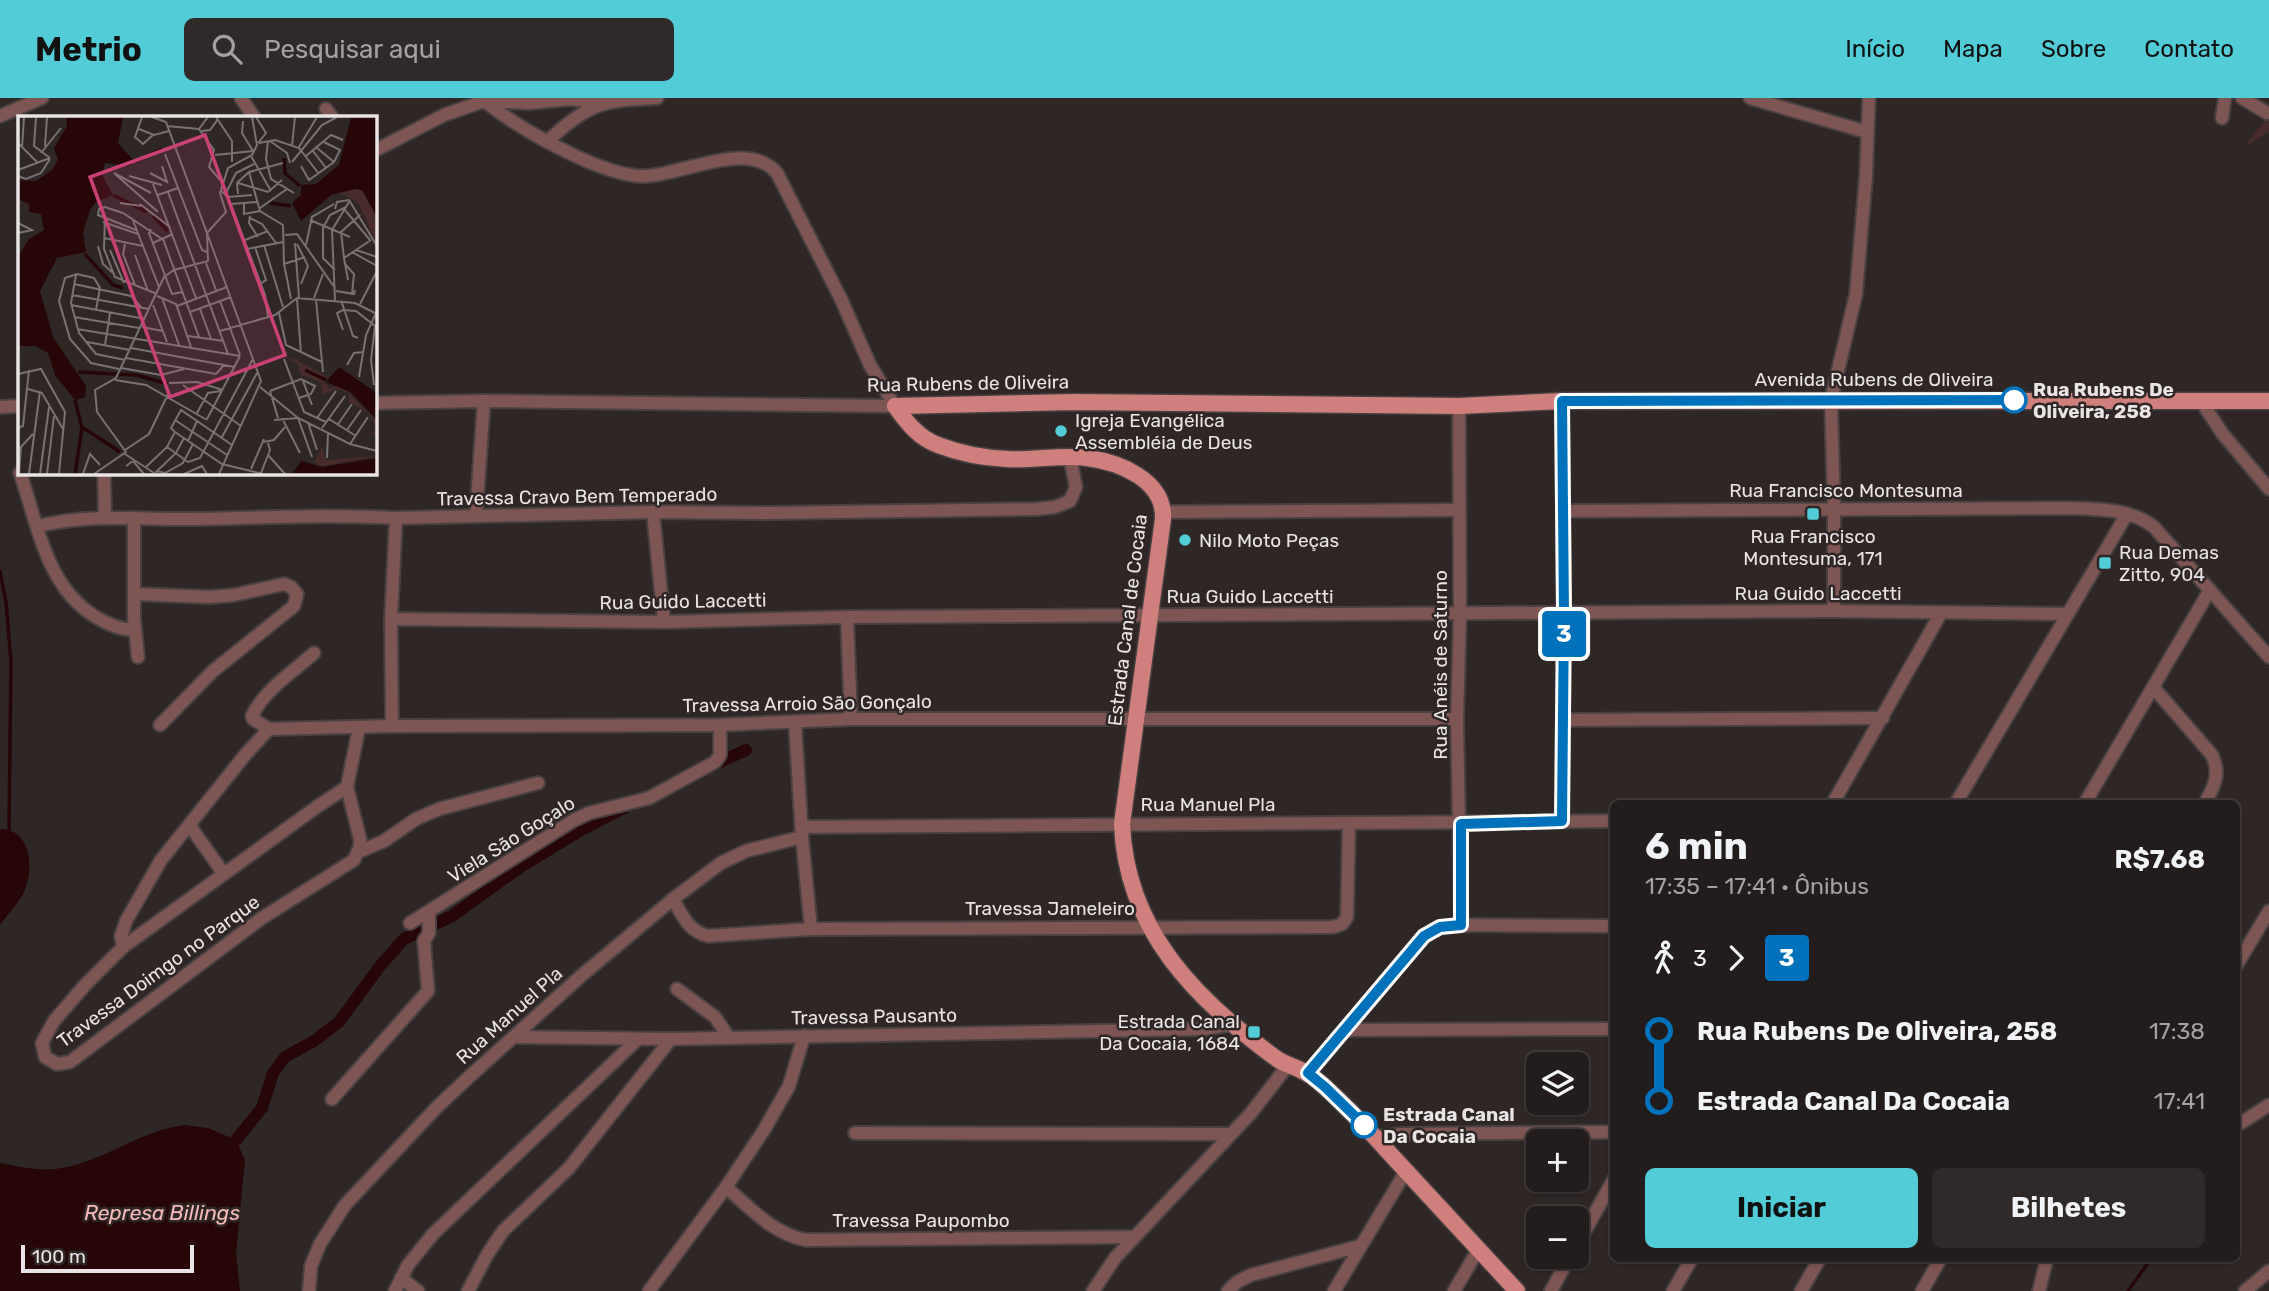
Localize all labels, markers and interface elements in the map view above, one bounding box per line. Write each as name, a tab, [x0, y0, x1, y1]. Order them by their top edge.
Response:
search box	[184, 18, 674, 81]
text: Metrio	[35, 30, 142, 69]
icon: search	[208, 30, 246, 68]
text: Pesquisar aqui	[264, 34, 441, 65]
text: Início	[1845, 35, 1905, 63]
text: Mapa	[1943, 35, 2003, 63]
text: Sobre	[2041, 35, 2106, 63]
text: Contato	[2144, 35, 2234, 63]
inset map	[18, 116, 376, 474]
street label: Avenida Rubens de Oliveira	[1755, 368, 1993, 391]
street label: Rua Rubens de Oliveira	[867, 370, 1069, 397]
place label: Rua Rubens De Oliveira, 258	[2033, 378, 2174, 423]
marker: Rua Rubens De Oliveira, 258	[2001, 387, 2027, 413]
place label: Igreja Evangélica Assembléia de Deus	[1075, 409, 1252, 454]
marker: Igreja Evangélica Assembléia de Deus	[1053, 423, 1069, 439]
street label: Rua Francisco Montesuma	[1729, 479, 1963, 502]
street label: Travessa Cravo Bem Temperado	[436, 483, 718, 510]
marker: Rua Francisco Montesuma, 171	[1805, 506, 1821, 522]
street label: Estrada Canal de Cocaia	[1103, 513, 1152, 727]
place label: Rua Francisco Montesuma, 171	[1743, 525, 1883, 570]
place label: Nilo Moto Peças	[1199, 529, 1339, 552]
marker: Nilo Moto Peças	[1177, 532, 1193, 548]
place label: Rua Demas Zitto, 904	[2119, 541, 2219, 586]
marker: Rua Demas Zitto, 904	[2097, 555, 2113, 571]
street label: Rua Anéis de Saturno	[1429, 570, 1452, 760]
street label: Rua Guido Laccetti	[1734, 582, 1902, 605]
street label: Rua Guido Laccetti	[1166, 585, 1334, 608]
street label: Rua Guido Laccetti	[599, 589, 767, 614]
line badge: 3	[1541, 611, 1587, 657]
text: 3	[1556, 620, 1572, 648]
street label: Travessa Arroio São Gonçalo	[682, 690, 932, 717]
street label: Viela São Goçalo	[443, 791, 579, 888]
street label: Rua Manuel Pla	[1141, 793, 1275, 816]
text: 6 min	[1645, 823, 1748, 869]
text: R$7.68	[2114, 844, 2205, 875]
text: 17:35 – 17:41 · Ônibus	[1645, 872, 1869, 900]
street label: Travessa Doimgo no Parque	[53, 890, 264, 1053]
street label: Travessa Jameleiro	[965, 897, 1135, 920]
icon: walk	[1645, 939, 1683, 977]
icon: forward	[1717, 939, 1755, 977]
text: 3	[1693, 944, 1707, 972]
text: 3	[1779, 944, 1795, 972]
street label: Rua Manuel Pla	[452, 962, 567, 1069]
street label: Travessa Pausanto	[791, 1004, 957, 1029]
place label: Estrada Canal Da Cocaia, 1684	[1099, 1010, 1240, 1055]
text: Rua Rubens De Oliveira, 258	[1697, 1016, 2057, 1047]
text: 17:38	[2149, 1017, 2205, 1045]
marker: Estrada Canal Da Cocaia, 1684	[1246, 1024, 1262, 1040]
map controls	[1526, 1052, 1589, 1269]
button: layers	[1526, 1052, 1589, 1115]
text: Estrada Canal Da Cocaia	[1697, 1086, 2010, 1117]
text: 17:41	[2154, 1087, 2205, 1115]
place label: Estrada Canal Da Cocaia	[1383, 1103, 1515, 1148]
marker: Estrada Canal Da Cocaia	[1351, 1112, 1377, 1138]
button: +	[1526, 1129, 1589, 1192]
button: Iniciar	[1645, 1168, 1918, 1248]
button: Bilhetes	[1932, 1168, 2205, 1248]
water label: Represa Billings	[84, 1200, 240, 1225]
button: −	[1526, 1206, 1589, 1269]
street label: Travessa Paupombo	[832, 1209, 1010, 1232]
scale bar	[21, 1242, 194, 1274]
text: 100 m	[32, 1245, 86, 1268]

